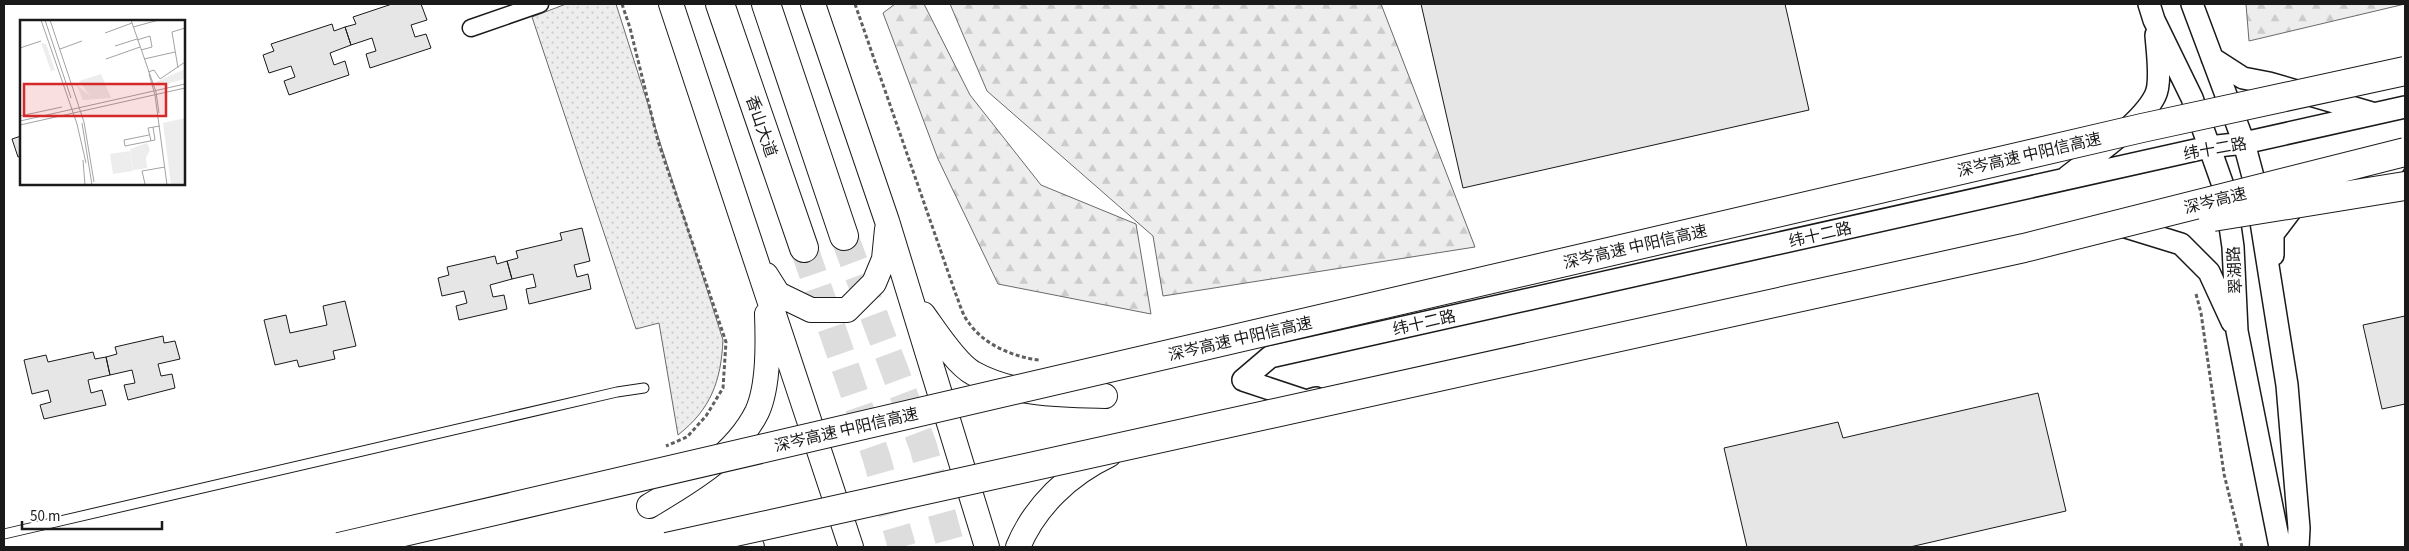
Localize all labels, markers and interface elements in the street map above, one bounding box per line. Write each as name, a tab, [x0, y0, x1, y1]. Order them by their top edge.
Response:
inset map	[20, 20, 185, 185]
street label: 香山大道	[740, 92, 782, 160]
street label: 深岑高速 中阳信高速	[1955, 128, 2103, 182]
street label: 纬十二路	[2182, 133, 2249, 165]
street label: 深岑高速	[2182, 183, 2249, 219]
street label: 纬十二路	[1787, 217, 1854, 253]
street label: 深岑高速 中阳信高速	[1561, 220, 1709, 274]
street label: 翠湖路	[2223, 245, 2247, 294]
street label: 纬十二路	[1391, 305, 1458, 341]
street label: 深岑高速 中阳信高速	[1166, 312, 1314, 366]
street label: 深岑高速 中阳信高速	[772, 403, 920, 457]
scale bar	[22, 498, 162, 530]
text: 50 m	[30, 506, 60, 527]

